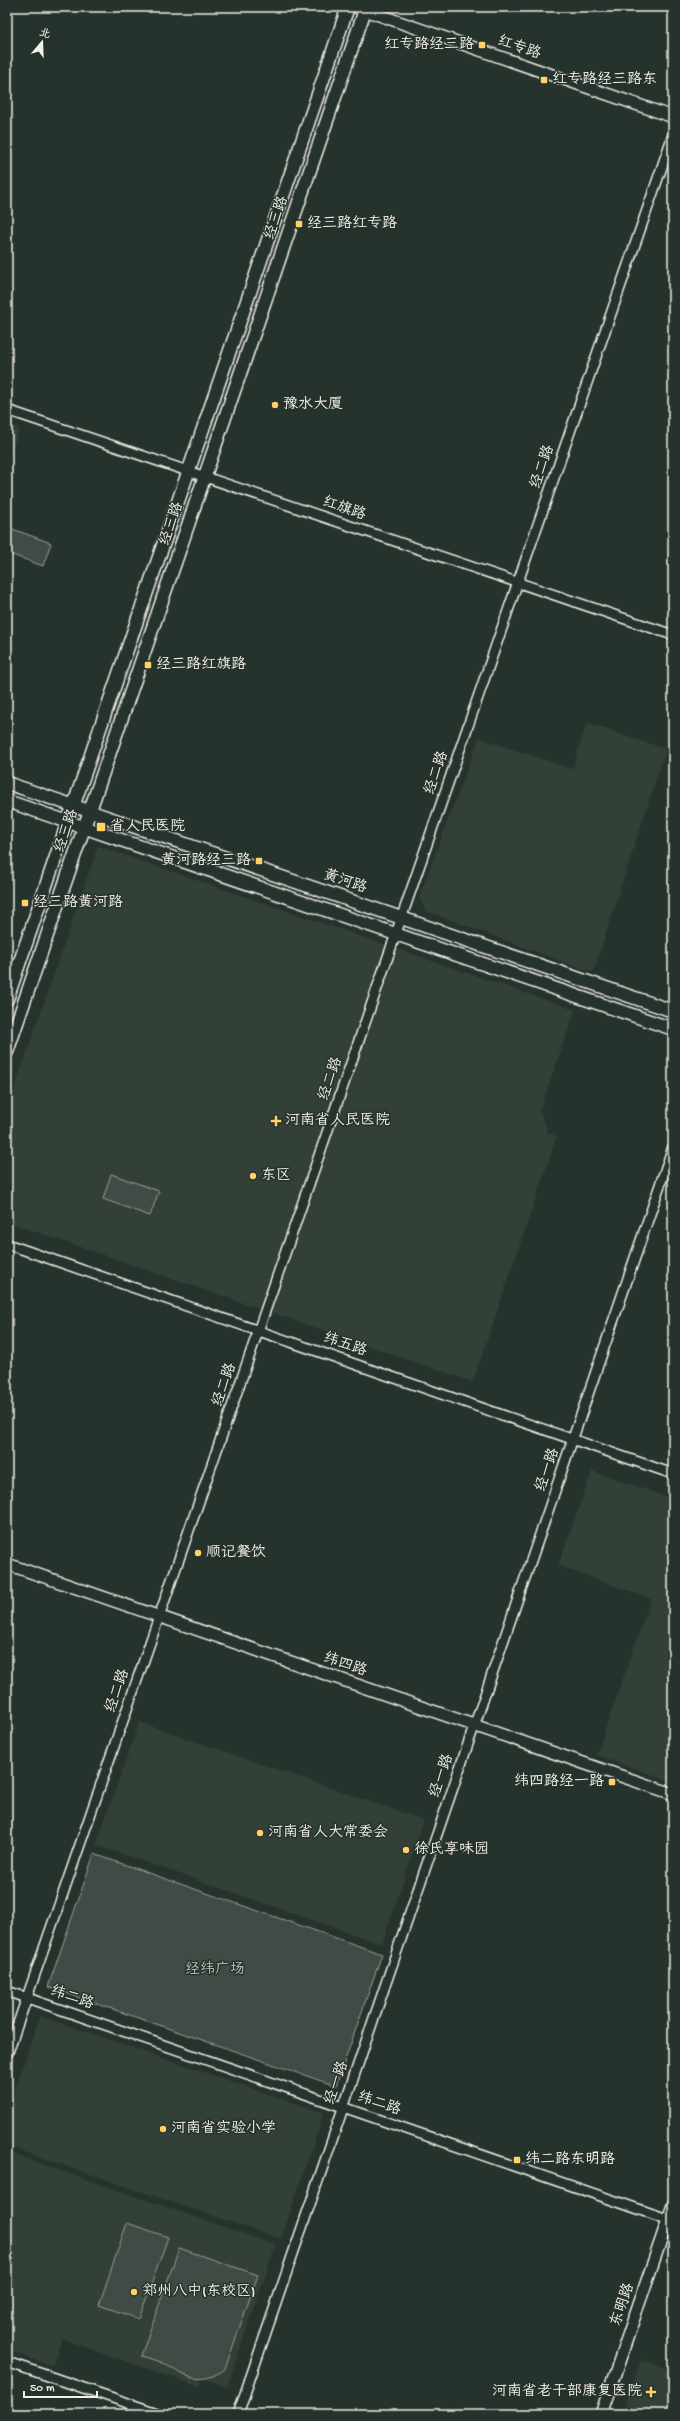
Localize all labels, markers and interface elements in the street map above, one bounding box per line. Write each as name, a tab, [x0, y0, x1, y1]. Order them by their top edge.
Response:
north arrow	[22, 22, 62, 62]
text: 北	[37, 27, 52, 42]
street label: 红专路	[495, 32, 543, 64]
place label: 红专路经三路	[384, 36, 474, 54]
marker: 红专路经三路	[477, 40, 487, 50]
place label: 红专路经三路东	[552, 71, 657, 89]
marker: 红专路经三路东	[539, 75, 549, 85]
street label: 经三路	[261, 194, 293, 242]
place label: 经三路红专路	[307, 215, 397, 233]
marker: 经三路红专路	[294, 219, 304, 229]
place label: 豫水大厦	[283, 396, 343, 414]
marker: 豫水大厦	[270, 400, 280, 410]
street label: 经二路	[527, 443, 559, 491]
street label: 红旗路	[320, 493, 368, 525]
street label: 经三路	[156, 500, 188, 548]
place label: 经三路红旗路	[156, 656, 246, 674]
marker: 经三路红旗路	[143, 660, 153, 670]
street label: 经二路	[421, 749, 453, 797]
street label: 经三路	[51, 807, 83, 855]
place label: 省人民医院	[110, 817, 185, 836]
marker: 省人民医院	[95, 821, 107, 833]
place label: 黄河路经三路	[161, 852, 251, 870]
marker: 黄河路经三路	[254, 856, 264, 866]
street label: 黄河路	[321, 866, 369, 898]
place label: 经三路黄河路	[33, 894, 123, 912]
marker: 经三路黄河路	[20, 898, 30, 908]
street label: 经二路	[315, 1055, 347, 1103]
place label: 河南省人民医院	[285, 1111, 390, 1130]
marker: 河南省人民医院	[270, 1115, 282, 1127]
place label: 东区	[261, 1167, 291, 1185]
marker: 东区	[248, 1171, 258, 1181]
street label: 纬五路	[321, 1328, 370, 1361]
street label: 经二路	[209, 1361, 241, 1409]
street label: 经一路	[532, 1446, 564, 1494]
place label: 顺记餐饮	[206, 1544, 266, 1562]
marker: 顺记餐饮	[193, 1548, 203, 1558]
street label: 纬四路	[321, 1648, 370, 1681]
street label: 经二路	[102, 1667, 134, 1715]
street label: 经一路	[426, 1752, 458, 1800]
place label: 纬四路经一路	[514, 1772, 604, 1791]
marker: 纬四路经一路	[607, 1777, 617, 1787]
place label: 河南省人大常委会	[268, 1823, 388, 1842]
marker: 河南省人大常委会	[255, 1828, 265, 1838]
place label: 徐氏享味园	[414, 1840, 489, 1859]
marker: 徐氏享味园	[401, 1845, 411, 1855]
park label: 经纬广场	[185, 1960, 245, 1979]
street label: 纬二路	[48, 1981, 97, 2014]
street label: 经一路	[321, 2059, 353, 2107]
street label: 纬二路	[355, 2087, 404, 2120]
place label: 河南省实验小学	[171, 2119, 276, 2138]
marker: 河南省实验小学	[158, 2124, 168, 2134]
place label: 纬二路东明路	[525, 2150, 615, 2169]
marker: 纬二路东明路	[512, 2155, 522, 2165]
street label: 东明路	[607, 2281, 639, 2329]
place label: 郑州八中(东校区)	[142, 2283, 256, 2301]
marker: 郑州八中(东校区)	[129, 2287, 139, 2297]
scale bar	[24, 2373, 97, 2399]
text: 50 m	[30, 2382, 55, 2396]
place label: 河南省老干部康复医院	[492, 2382, 642, 2401]
marker: 河南省老干部康复医院	[645, 2386, 657, 2398]

